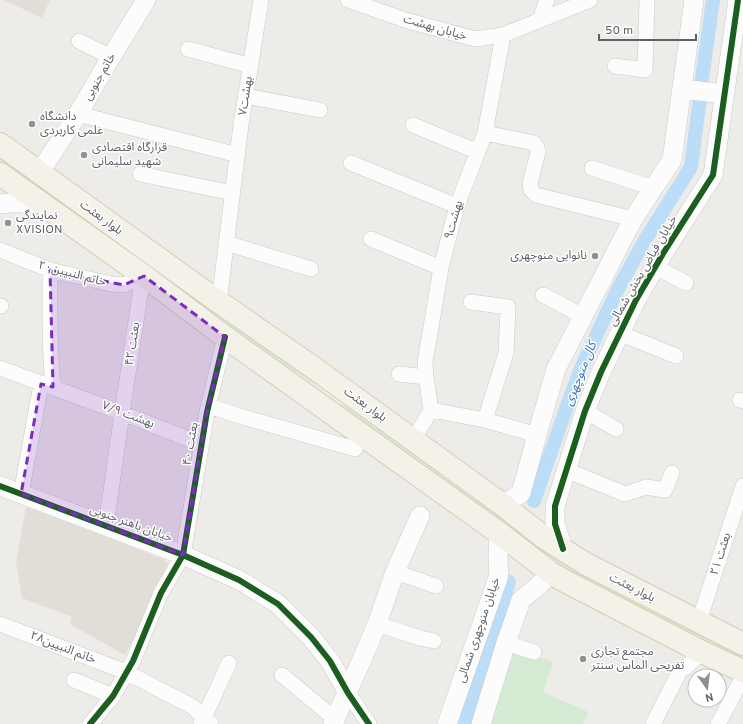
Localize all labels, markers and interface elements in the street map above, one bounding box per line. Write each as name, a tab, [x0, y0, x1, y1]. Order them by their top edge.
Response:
street label: خیابان بهشت	[401, 11, 469, 45]
scale bar	[599, 16, 696, 42]
text: 50 m	[605, 23, 633, 39]
street label: خاتم جنوبی	[80, 50, 120, 104]
street label: بهشت۷	[235, 75, 257, 117]
place label: دانشگاه علمی کاربردی	[40, 109, 103, 139]
marker: دانشگاه علمی کاربردی	[27, 119, 37, 129]
place label: قرارگاه اقتصادی شهید سلیمانی	[92, 140, 167, 170]
marker: قرارگاه اقتصادی شهید سلیمانی	[79, 150, 89, 160]
street label: بلوار بعثت	[76, 197, 126, 239]
street label: بهشت۹	[441, 199, 467, 241]
place label: نمایندگی XVISION	[16, 208, 62, 238]
street label: خیابان فیاض بخش شمالی	[605, 213, 681, 329]
marker: نمایندگی XVISION	[3, 218, 13, 228]
place label: نانوایی منوچهری	[510, 248, 587, 264]
marker: نانوایی منوچهری	[590, 251, 600, 261]
street label: خاتم النبیین۲۰	[36, 257, 108, 291]
street label: بعثت ۴۲	[122, 321, 144, 367]
water label: کال منوچهری	[561, 337, 602, 408]
street label: بلوار بعثت	[340, 384, 390, 426]
street label: بهشت ۷/۹	[99, 398, 157, 432]
street label: بعثت ۴۰	[179, 421, 203, 467]
street label: خیابان باهنر جنوبی	[87, 502, 175, 546]
street label: بعثت ۲۱	[707, 531, 735, 577]
street label: بلوار بعثت	[606, 570, 658, 606]
street label: خیابان منوچهری شمالی	[453, 575, 505, 685]
street label: خاتم النبیین۲۸	[28, 628, 98, 668]
place label: مجتمع تجاری تفریحی الماس سنتر	[590, 644, 685, 674]
marker: مجتمع تجاری تفریحی الماس سنتر	[578, 654, 588, 664]
north arrow	[687, 668, 727, 708]
text: N	[704, 689, 715, 704]

